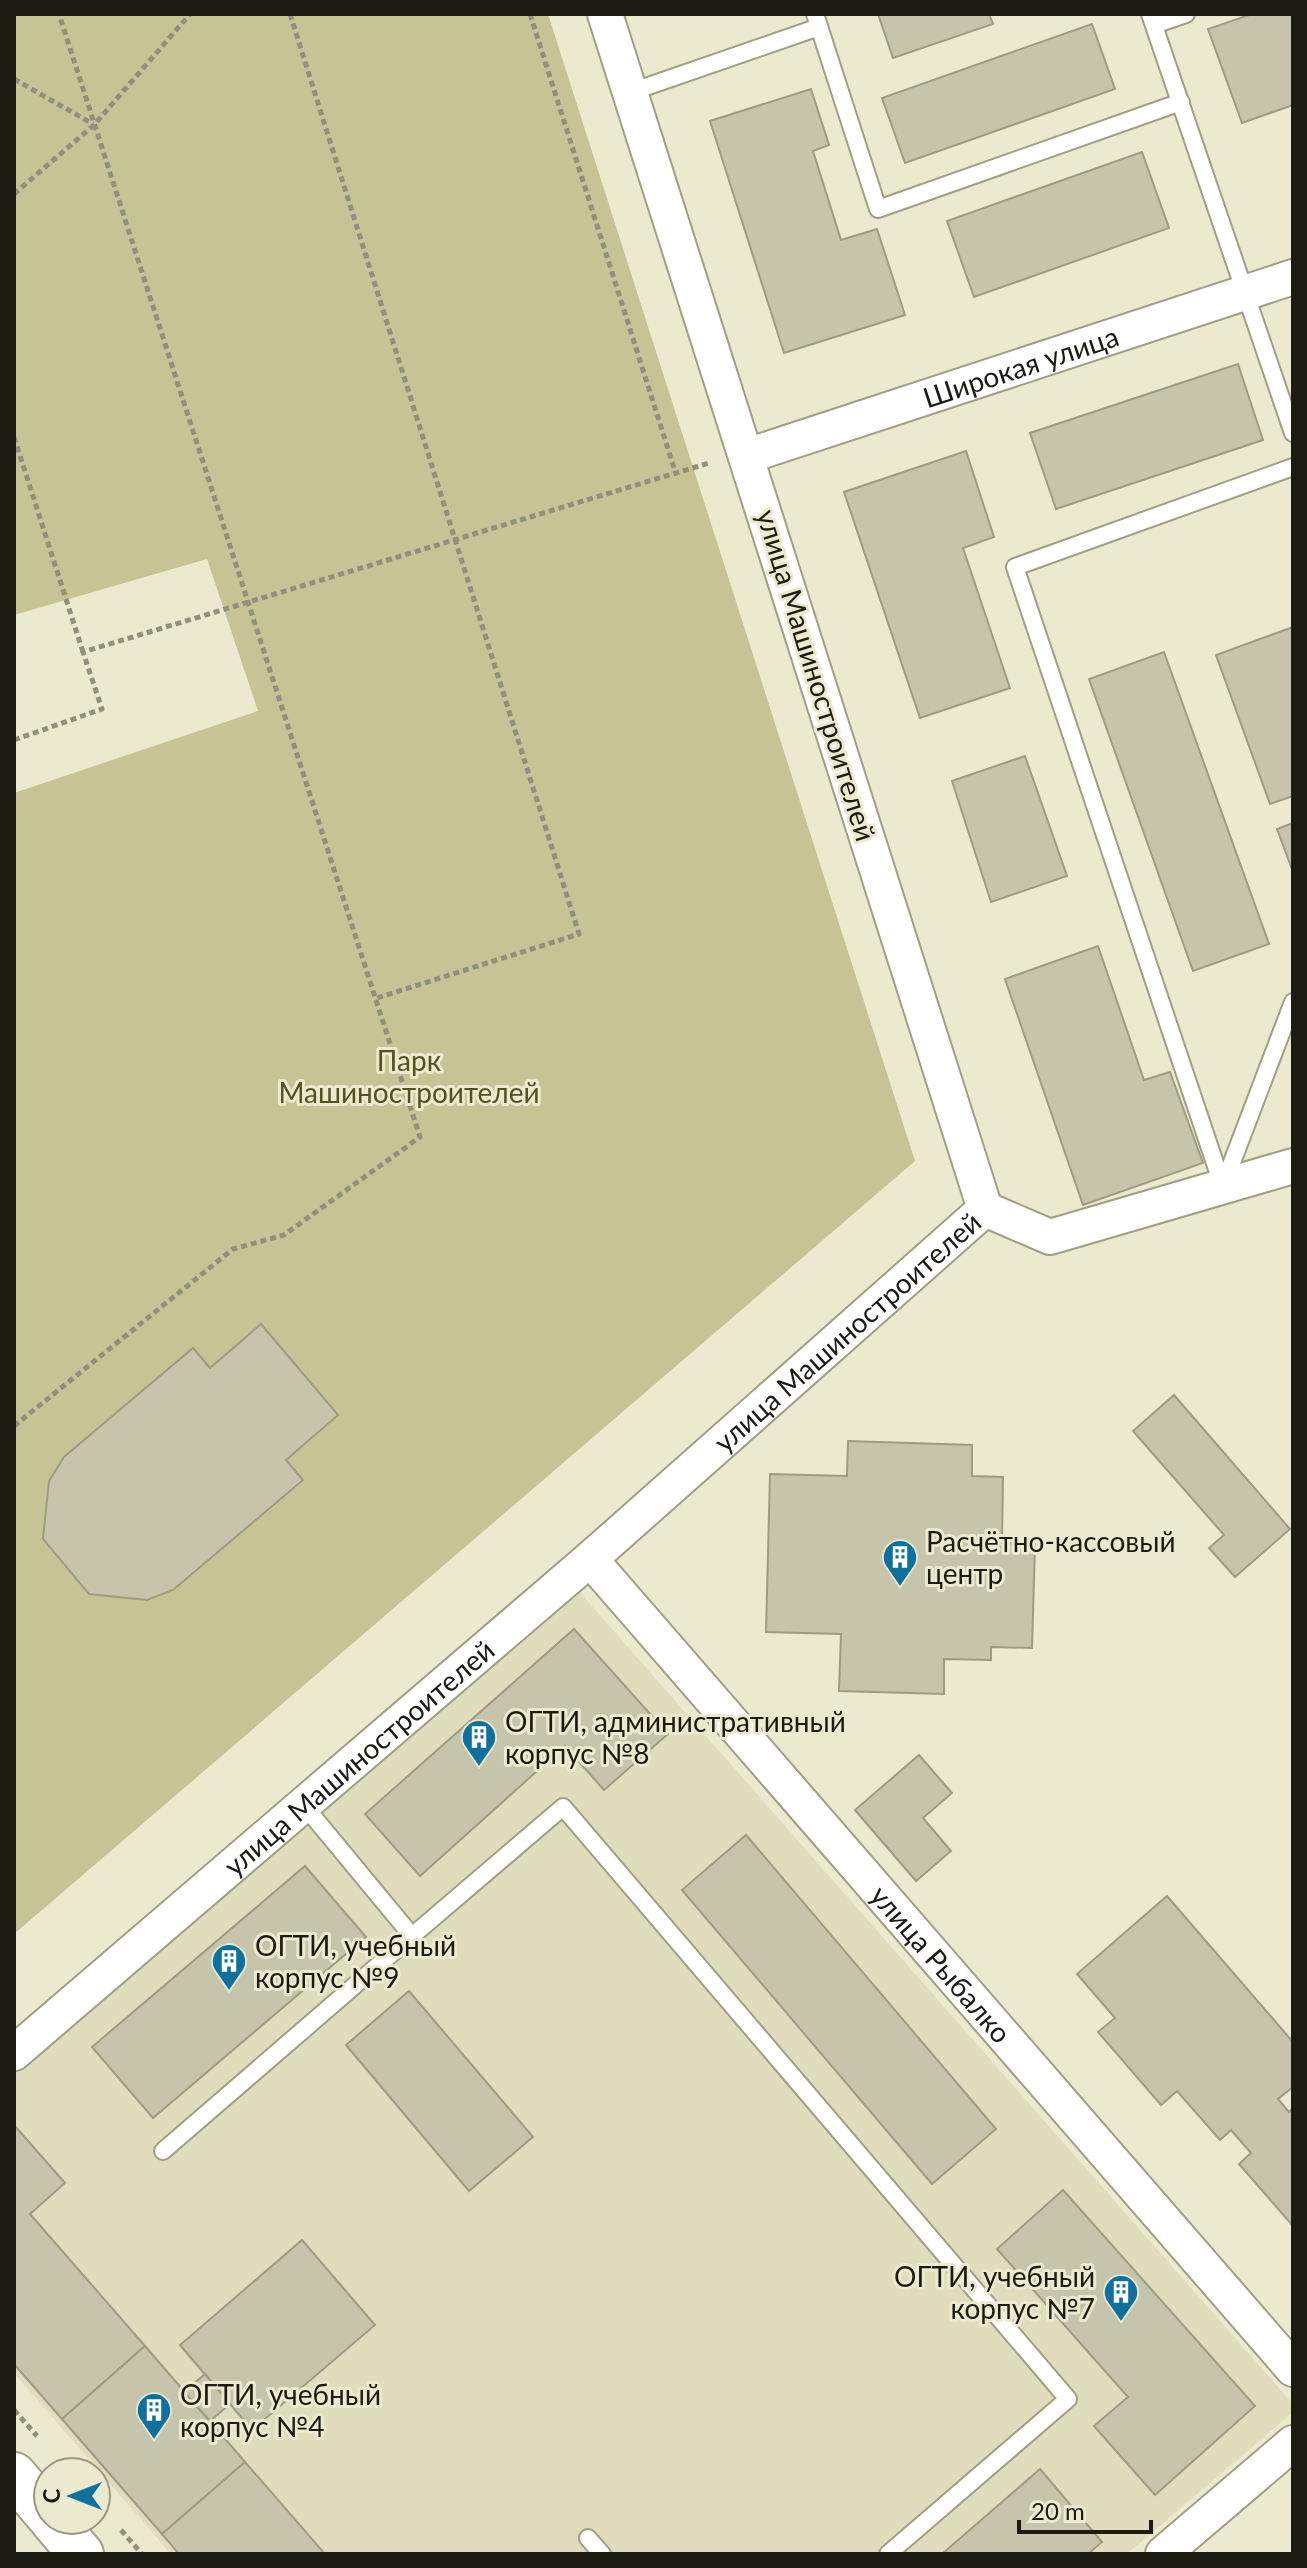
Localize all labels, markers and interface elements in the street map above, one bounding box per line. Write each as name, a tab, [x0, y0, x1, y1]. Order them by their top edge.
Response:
street label: Широкая улица	[919, 318, 1123, 414]
street label: улица Машиностроителей	[750, 505, 884, 845]
park label: Парк Машиностроителей	[278, 1043, 540, 1109]
street label: улица Машиностроителей	[706, 1204, 987, 1459]
place label: Расчётно-кассовый центр	[926, 1524, 1176, 1590]
building icon: Расчётно-кассовый центр	[881, 1538, 919, 1588]
street label: улица Машиностроителей	[217, 1632, 501, 1883]
place label: ОГТИ, административный корпус №8	[505, 1704, 846, 1770]
building icon: ОГТИ, административный корпус №8	[460, 1718, 498, 1768]
street label: улица Рыбалко	[864, 1878, 1019, 2049]
place label: ОГТИ, учебный корпус №9	[255, 1928, 456, 1994]
building icon: ОГТИ, учебный корпус №9	[210, 1942, 248, 1992]
place label: ОГТИ, учебный корпус №7	[894, 2259, 1095, 2325]
building icon: ОГТИ, учебный корпус №7	[1102, 2273, 1140, 2323]
place label: ОГТИ, учебный корпус №4	[180, 2377, 381, 2443]
building icon: ОГТИ, учебный корпус №4	[135, 2391, 173, 2441]
north arrow	[32, 2456, 112, 2536]
scale bar	[1019, 2484, 1151, 2534]
text: С	[38, 2488, 65, 2503]
text: 20 m	[1031, 2496, 1085, 2525]

